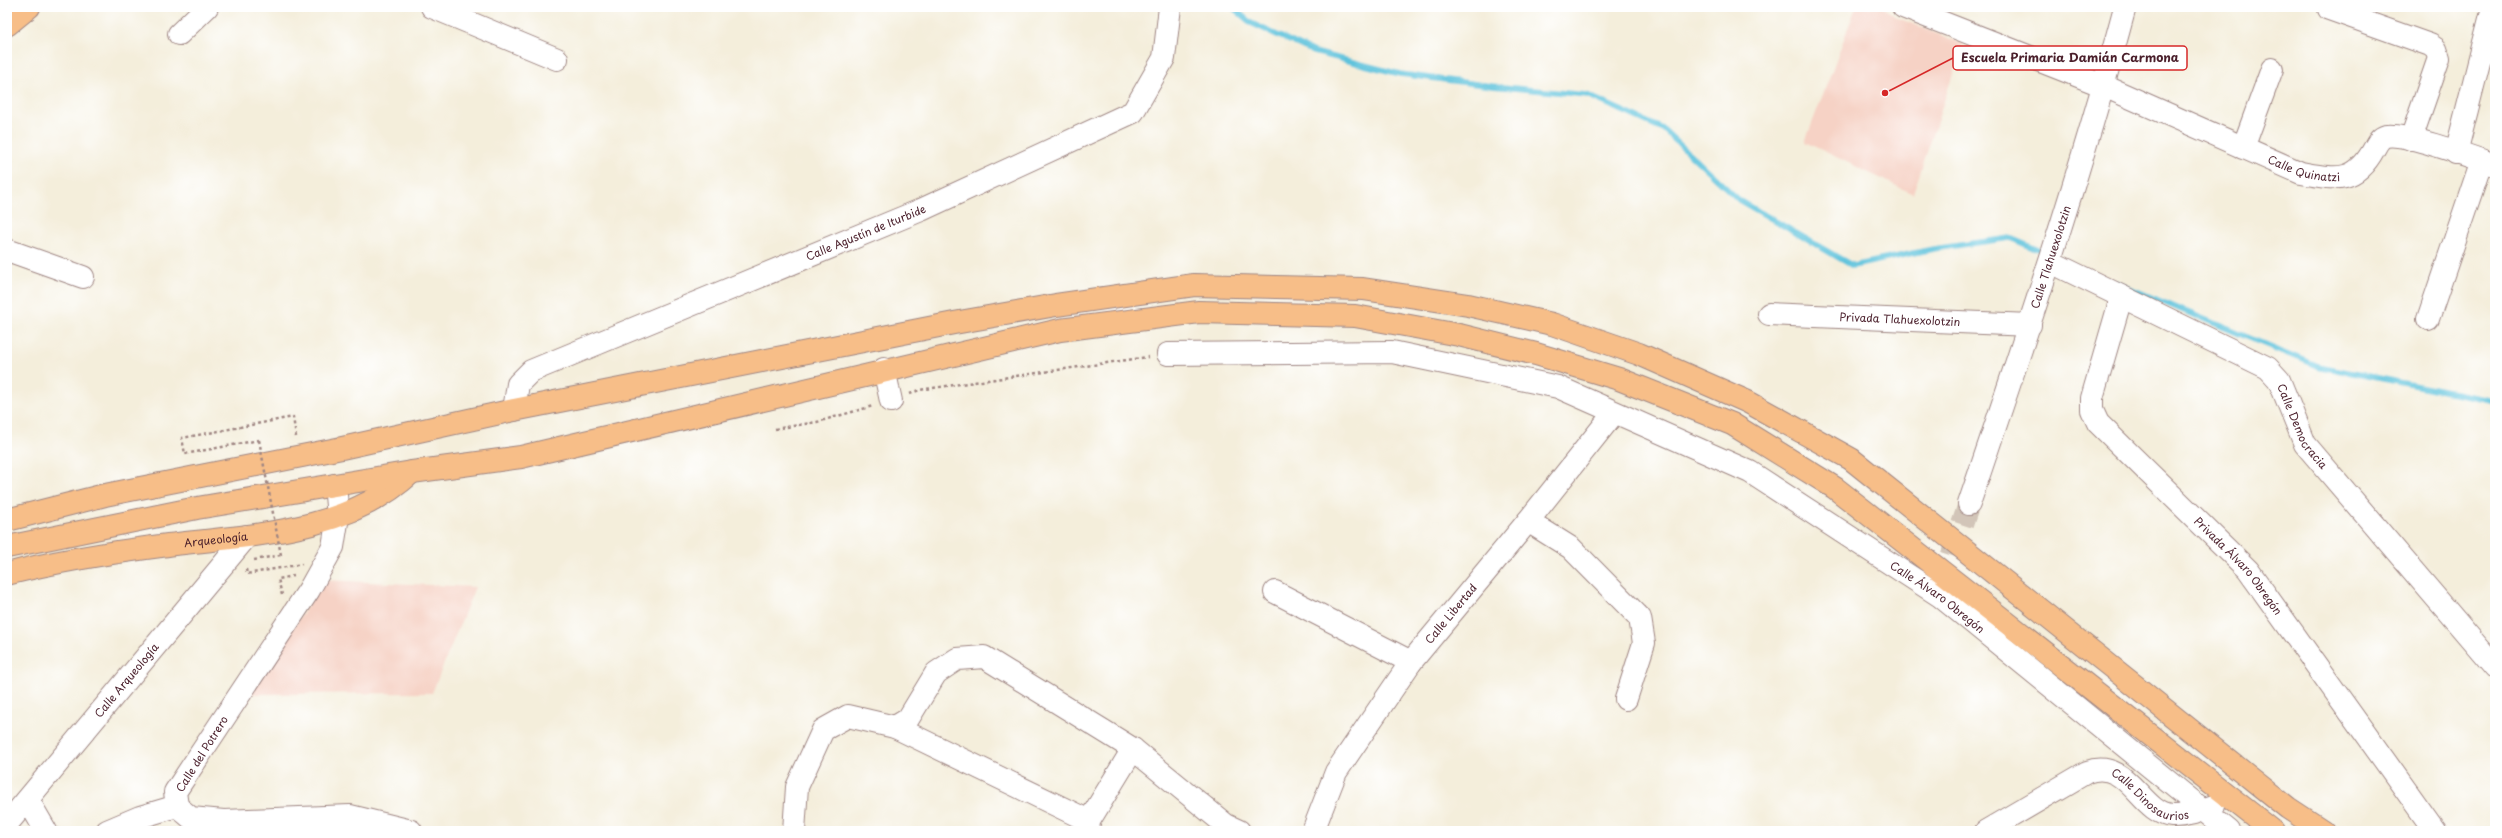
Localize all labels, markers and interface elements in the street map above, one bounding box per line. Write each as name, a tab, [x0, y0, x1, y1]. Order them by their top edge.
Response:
callout: Escuela Primaria Damián Carmona	[1953, 46, 2187, 70]
text: Escuela Primaria Damián Carmona	[1961, 48, 2179, 66]
street label: Calle Quinatzi	[2265, 150, 2341, 185]
street label: Calle Agustín de Iturbide	[803, 200, 929, 265]
street label: Calle Tlahuexolotzin	[2026, 203, 2075, 311]
street label: Privada Tlahuexolotzin	[1839, 308, 1961, 330]
street label: Calle Democracia	[2273, 381, 2332, 473]
street label: Privada Álvaro Obregón	[2191, 513, 2287, 618]
street label: Arqueología	[183, 527, 249, 551]
street label: Calle Álvaro Obregón	[1887, 557, 1988, 637]
street label: Calle Libertad	[1420, 580, 1481, 647]
street label: Calle Arqueología	[90, 639, 163, 721]
street label: Calle del Potrero	[171, 712, 232, 795]
street label: Calle Dinosaurios	[2109, 764, 2190, 824]

